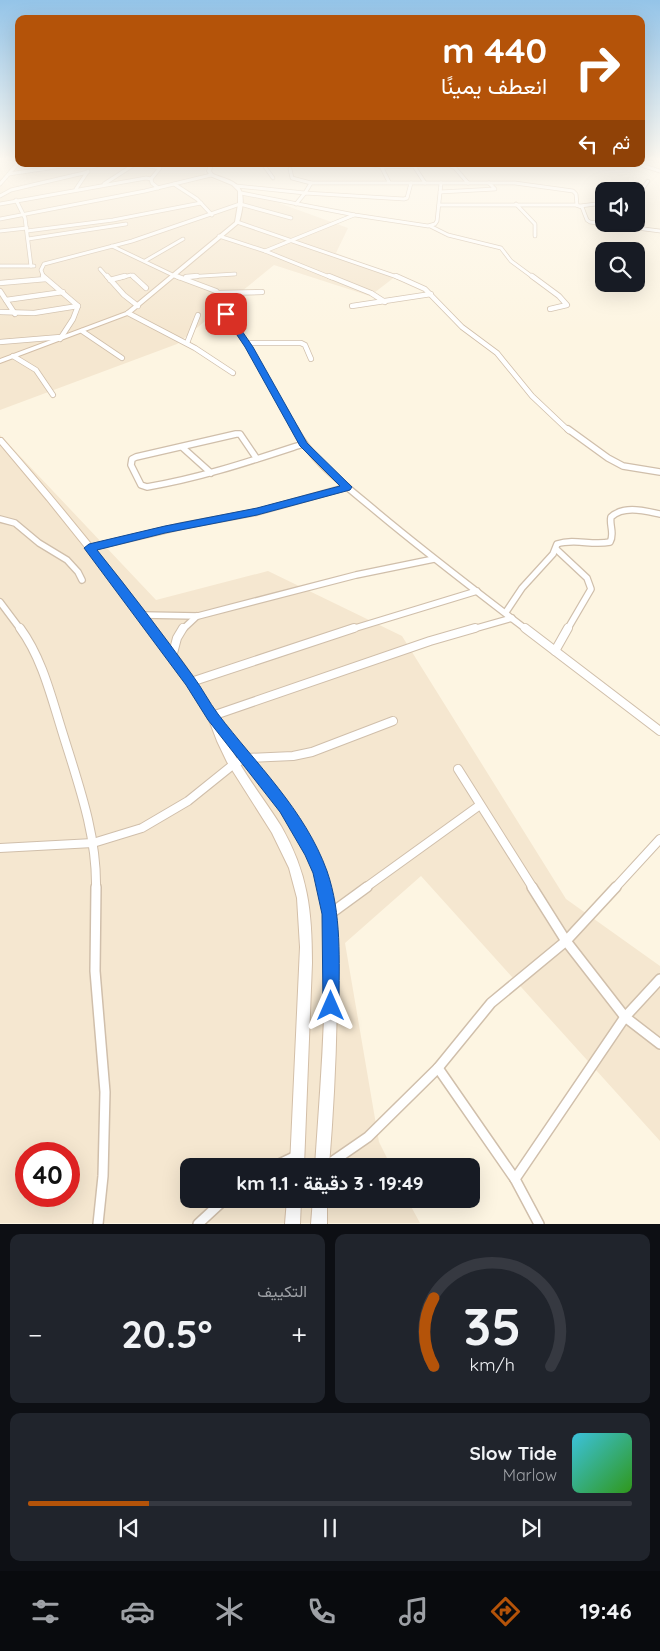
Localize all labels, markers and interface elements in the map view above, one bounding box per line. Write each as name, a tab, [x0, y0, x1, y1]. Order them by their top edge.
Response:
text: 440 m	[442, 28, 547, 72]
icon: right	[565, 35, 630, 100]
text: انعطف يمينًا	[441, 72, 547, 100]
icon: left	[574, 130, 602, 158]
text: ثم	[612, 130, 630, 154]
map controls	[595, 182, 645, 292]
button: sound	[595, 182, 645, 232]
button: search	[595, 242, 645, 292]
pin	[205, 293, 247, 335]
icon: arrive	[212, 300, 240, 328]
position arrow	[304, 979, 356, 1031]
speed limit sign: 40	[15, 1142, 80, 1207]
text: 19:49 · 3 دقيقة · 1.1 km	[236, 1171, 424, 1195]
text: التكييف	[257, 1281, 307, 1301]
text: 35	[464, 1293, 521, 1358]
text: 20.5°	[121, 1310, 213, 1358]
text: −	[28, 1317, 43, 1352]
text: +	[291, 1317, 307, 1352]
text: km/h	[470, 1353, 515, 1375]
text: Slow Tide	[469, 1441, 557, 1465]
text: Marlow	[503, 1465, 557, 1485]
icon: previous	[115, 1514, 143, 1542]
icon: pause	[316, 1514, 344, 1542]
icon: next	[517, 1514, 545, 1542]
icon: filters	[28, 1594, 63, 1629]
icon: car	[120, 1594, 155, 1629]
icon: climate	[212, 1594, 247, 1629]
icon: phone	[304, 1594, 339, 1629]
icon: music	[396, 1594, 431, 1629]
icon: directions	[488, 1594, 523, 1629]
text: 19:46	[579, 1597, 632, 1625]

